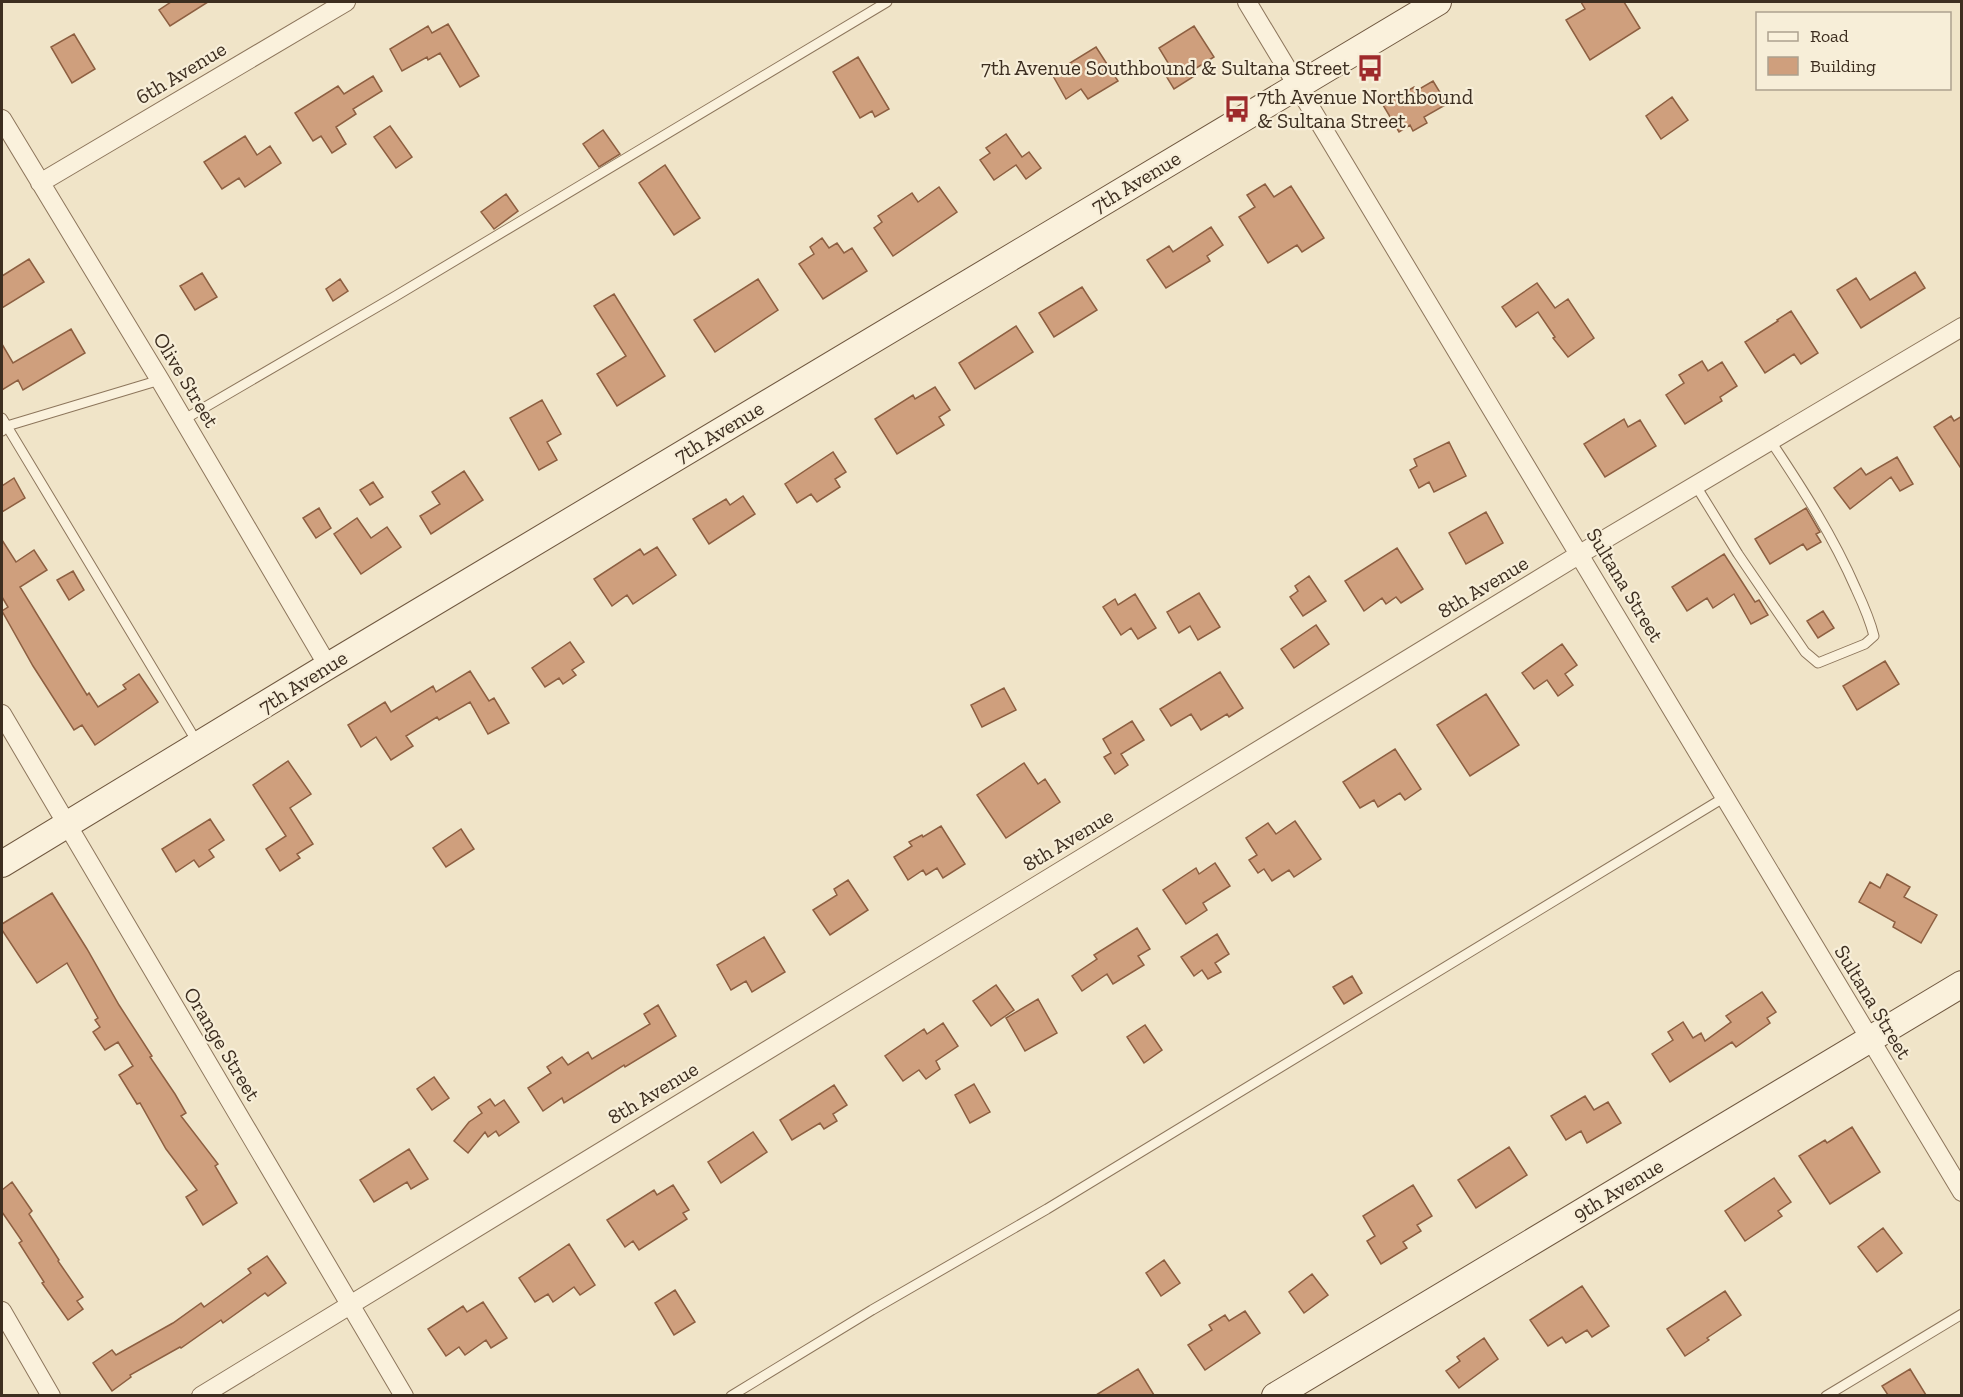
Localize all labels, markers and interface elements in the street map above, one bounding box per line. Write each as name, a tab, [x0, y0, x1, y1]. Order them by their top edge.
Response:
legend	[1756, 12, 1951, 90]
text: Road	[1810, 25, 1849, 47]
street label: 6th Avenue	[131, 36, 231, 109]
bus stop icon: 7th Avenue Southbound & Sultana Street	[1355, 53, 1385, 83]
place label: 7th Avenue Southbound & Sultana Street	[981, 55, 1350, 80]
text: Building	[1810, 55, 1876, 77]
place label: 7th Avenue Northbound & Sultana Street	[1257, 84, 1474, 133]
bus stop icon: 7th Avenue Northbound & Sultana Street	[1222, 94, 1252, 124]
street label: 7th Avenue	[1086, 145, 1185, 218]
street label: Olive Street	[148, 328, 225, 432]
street label: 7th Avenue	[669, 395, 768, 468]
street label: Sultana Street	[1582, 523, 1669, 647]
street label: 8th Avenue	[1433, 550, 1533, 623]
street label: 7th Avenue	[254, 644, 352, 719]
street label: 8th Avenue	[1018, 803, 1118, 876]
street label: Sultana Street	[1830, 940, 1917, 1064]
street label: Orange Street	[179, 983, 266, 1105]
street label: 8th Avenue	[603, 1056, 703, 1129]
street label: 9th Avenue	[1568, 1153, 1668, 1226]

